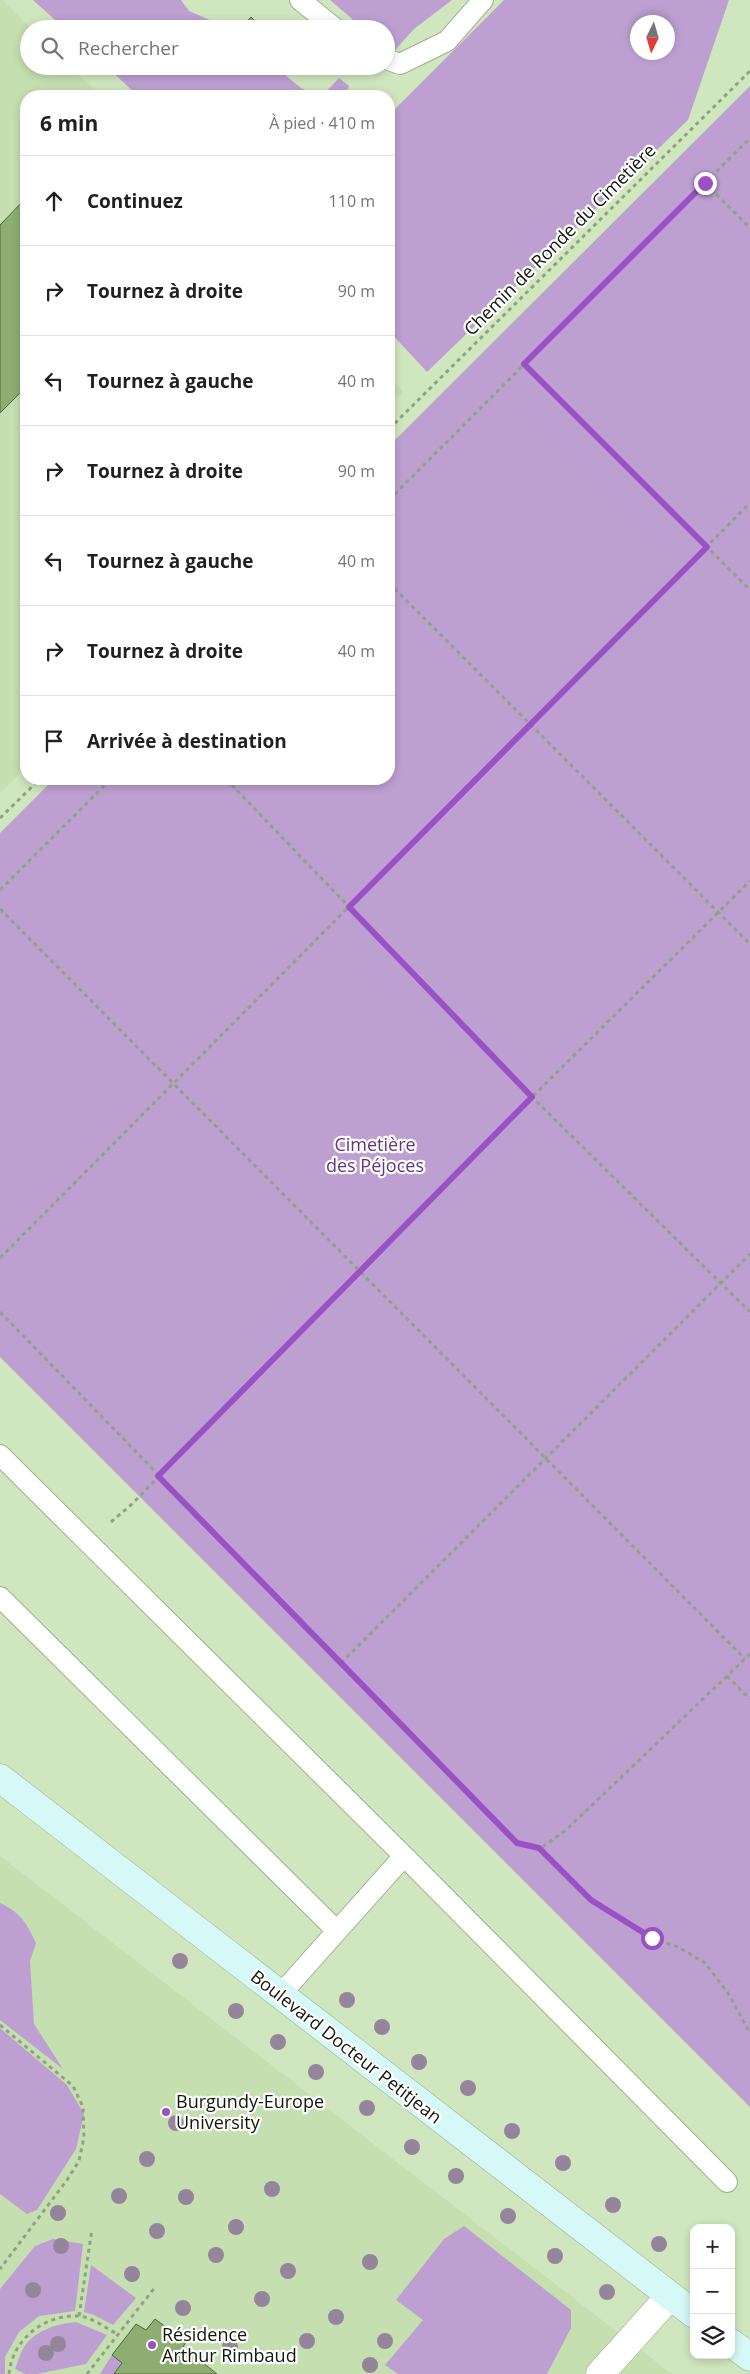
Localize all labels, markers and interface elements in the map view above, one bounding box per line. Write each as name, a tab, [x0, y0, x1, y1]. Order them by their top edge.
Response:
north arrow	[630, 15, 675, 60]
search box	[20, 20, 395, 75]
icon: search	[38, 34, 66, 62]
text: Rechercher	[78, 35, 179, 61]
text: 6 min	[40, 109, 98, 137]
text: À pied · 410 m	[269, 112, 375, 134]
street label: Chemin de Ronde du Cimetière	[458, 138, 660, 340]
route end	[694, 172, 717, 195]
icon: ahead	[40, 187, 68, 215]
text: Continuez	[87, 188, 183, 214]
text: 110 m	[329, 190, 375, 212]
icon: right	[40, 277, 68, 305]
text: Tournez à droite	[87, 278, 243, 304]
text: 90 m	[338, 280, 375, 302]
icon: left	[40, 367, 68, 395]
text: Tournez à gauche	[87, 368, 253, 394]
text: 40 m	[338, 370, 375, 392]
icon: right	[40, 457, 68, 485]
text: Tournez à droite	[87, 458, 243, 484]
text: 90 m	[338, 460, 375, 482]
icon: left	[40, 547, 68, 575]
text: Tournez à gauche	[87, 548, 253, 574]
text: 40 m	[338, 550, 375, 572]
icon: right	[40, 637, 68, 665]
text: Tournez à droite	[87, 638, 243, 664]
text: 40 m	[338, 640, 375, 662]
icon: arrive	[40, 727, 68, 755]
text: Arrivée à destination	[87, 728, 287, 754]
park label: Cimetière des Péjoces	[326, 1132, 424, 1177]
route start	[641, 1927, 664, 1950]
street label: Boulevard Docteur Petitjean	[246, 1964, 447, 2128]
place label: Burgundy-Europe University	[176, 2089, 324, 2134]
marker: Burgundy-Europe University	[160, 2106, 172, 2118]
map controls	[690, 2224, 735, 2359]
button: +	[690, 2224, 735, 2269]
button: −	[690, 2269, 735, 2314]
button: layers	[690, 2314, 735, 2359]
place label: Résidence Arthur Rimbaud	[162, 2322, 297, 2367]
marker: Résidence Arthur Rimbaud	[146, 2339, 158, 2351]

